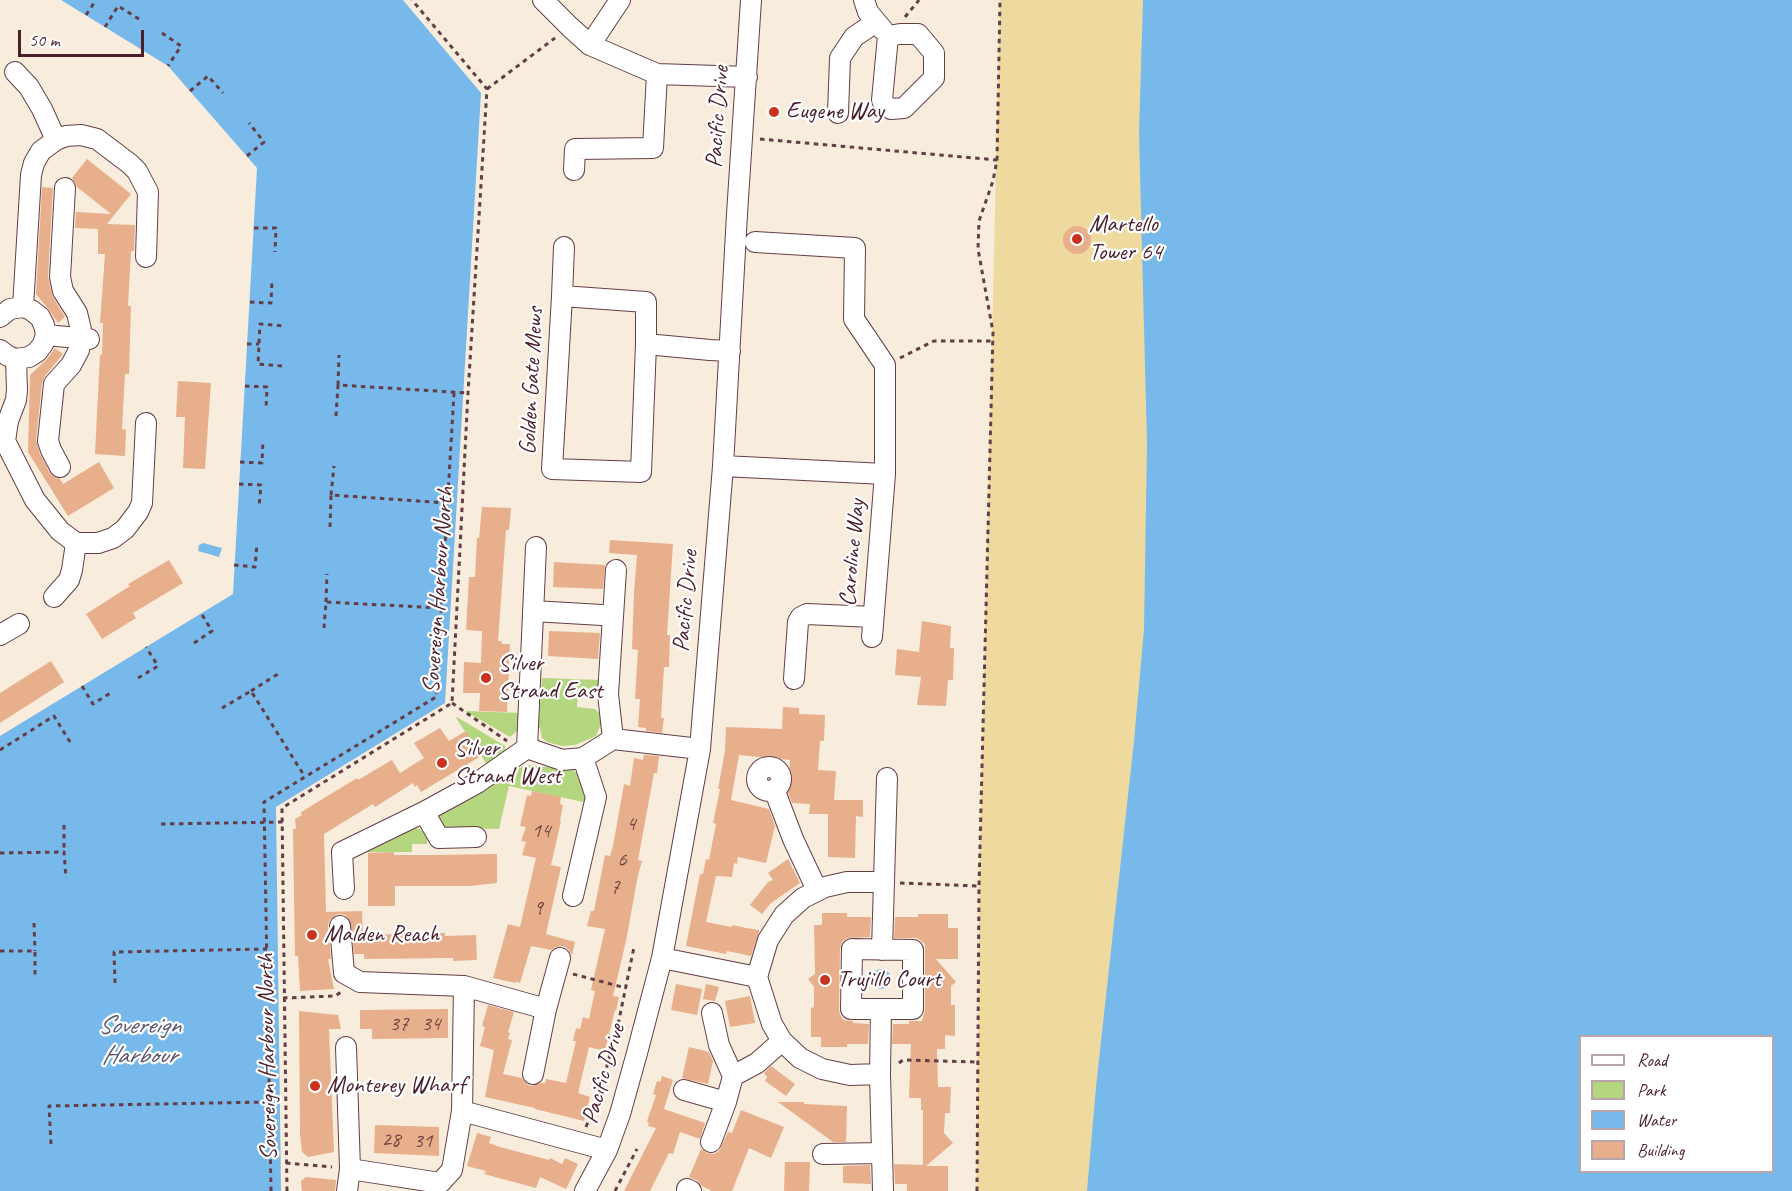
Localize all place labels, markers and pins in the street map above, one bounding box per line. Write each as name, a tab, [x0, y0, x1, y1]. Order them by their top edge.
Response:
place label: Eugene Way	[786, 98, 884, 126]
marker: Eugene Way	[767, 105, 781, 119]
place label: Martello Tower 64	[1089, 211, 1162, 267]
marker: Martello Tower 64	[1070, 232, 1084, 246]
place label: Silver Strand East	[498, 650, 603, 706]
marker: Silver Strand East	[479, 671, 493, 685]
place label: Silver Strand West	[454, 735, 561, 791]
marker: Silver Strand West	[435, 756, 449, 770]
place label: Malden Reach	[324, 921, 439, 949]
marker: Malden Reach	[305, 928, 319, 942]
place label: Trujillo Court	[837, 966, 941, 994]
marker: Trujillo Court	[818, 973, 832, 987]
place label: Monterey Wharf	[327, 1072, 465, 1100]
marker: Monterey Wharf	[308, 1079, 322, 1093]

